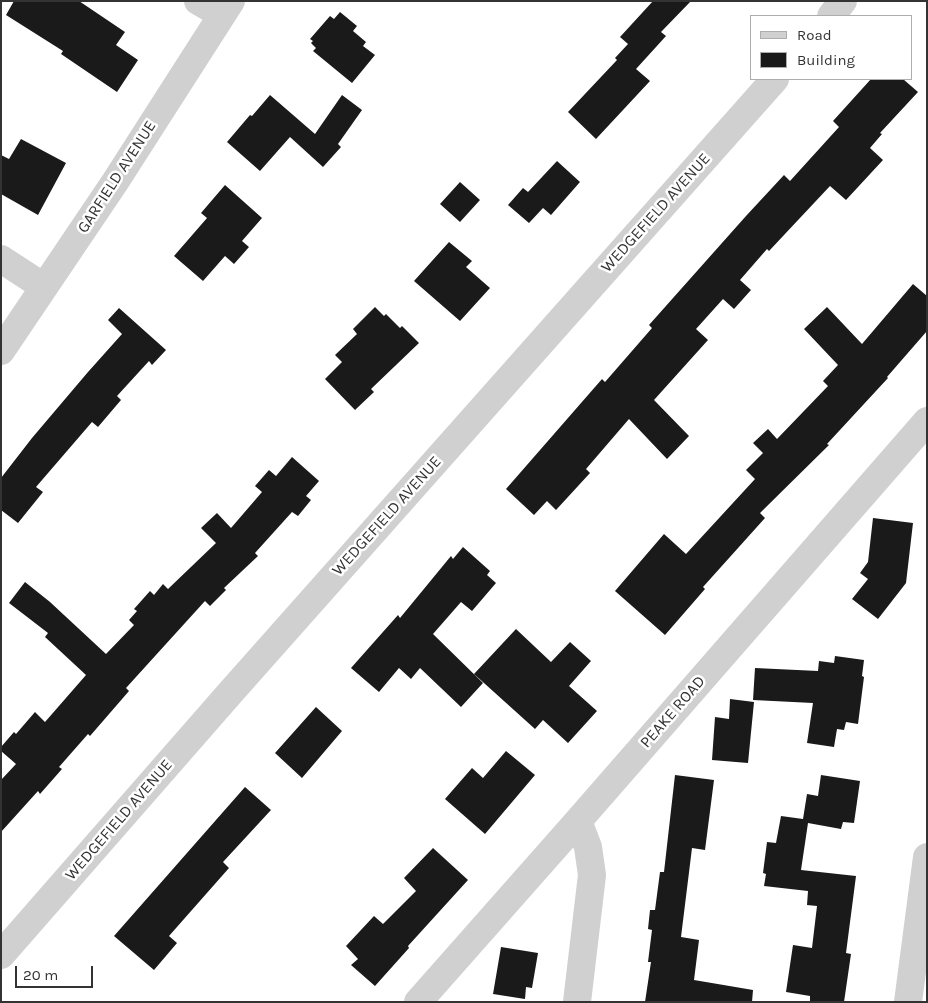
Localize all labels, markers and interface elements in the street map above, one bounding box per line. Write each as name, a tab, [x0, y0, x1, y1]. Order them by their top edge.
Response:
legend	[750, 15, 913, 80]
text: Road	[797, 26, 832, 44]
text: Building	[797, 51, 855, 69]
street label: GARFIELD AVENUE	[74, 117, 160, 237]
street label: WEDGEFIELD AVENUE	[597, 149, 715, 277]
street label: WEDGEFIELD AVENUE	[328, 452, 446, 580]
street label: PEAKE ROAD	[636, 672, 710, 752]
street label: WEDGEFIELD AVENUE	[61, 756, 177, 884]
scale bar	[18, 956, 95, 988]
text: 20 m	[23, 966, 58, 984]

